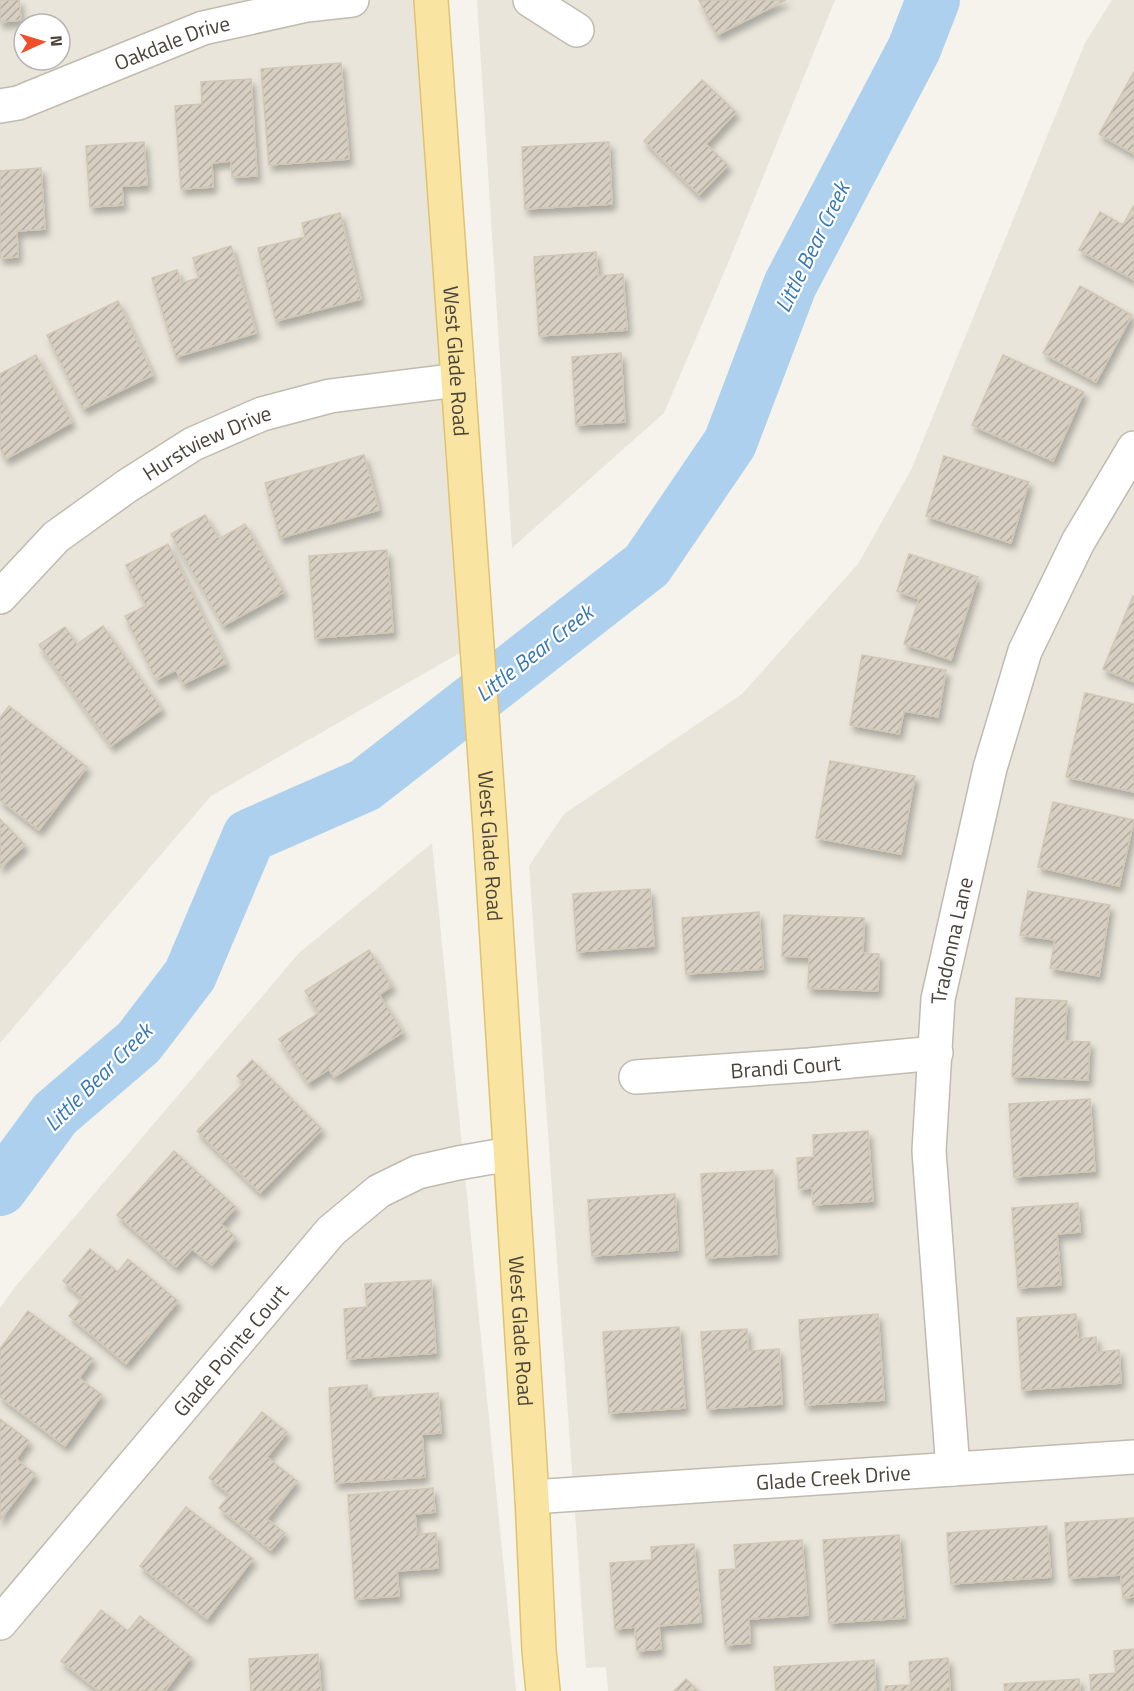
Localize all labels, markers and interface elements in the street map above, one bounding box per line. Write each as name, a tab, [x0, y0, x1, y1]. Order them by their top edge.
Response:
street label: Oakdale Drive	[109, 7, 233, 78]
north arrow	[12, 12, 72, 72]
text: N	[45, 35, 69, 47]
water label: Little Bear Creek	[766, 174, 859, 318]
street label: West Glade Road	[435, 285, 478, 437]
street label: Hurstview Drive	[136, 396, 275, 488]
water label: Little Bear Creek	[468, 595, 602, 710]
street label: West Glade Road	[470, 770, 512, 922]
street label: Tradonna Lane	[922, 874, 981, 1005]
water label: Little Bear Creek	[36, 1013, 162, 1139]
street label: Brandi Court	[729, 1046, 843, 1086]
street label: West Glade Road	[501, 1255, 542, 1407]
street label: Glade Pointe Court	[165, 1277, 296, 1423]
street label: Glade Creek Drive	[755, 1456, 912, 1498]

